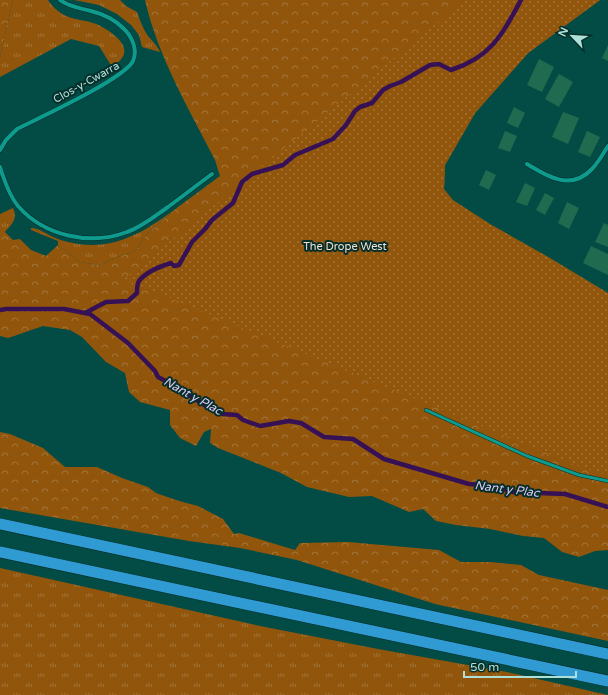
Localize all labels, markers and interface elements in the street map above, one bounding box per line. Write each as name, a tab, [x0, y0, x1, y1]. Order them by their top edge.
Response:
north arrow	[552, 16, 592, 56]
text: N	[556, 25, 571, 39]
street label: Clos-y-Cwarra	[51, 59, 122, 106]
park label: The Drope West	[303, 240, 387, 253]
water label: Nant y Plac	[161, 374, 226, 419]
water label: Nant y Plac	[474, 478, 542, 500]
scale bar	[464, 653, 576, 679]
text: 50 m	[470, 660, 499, 674]

